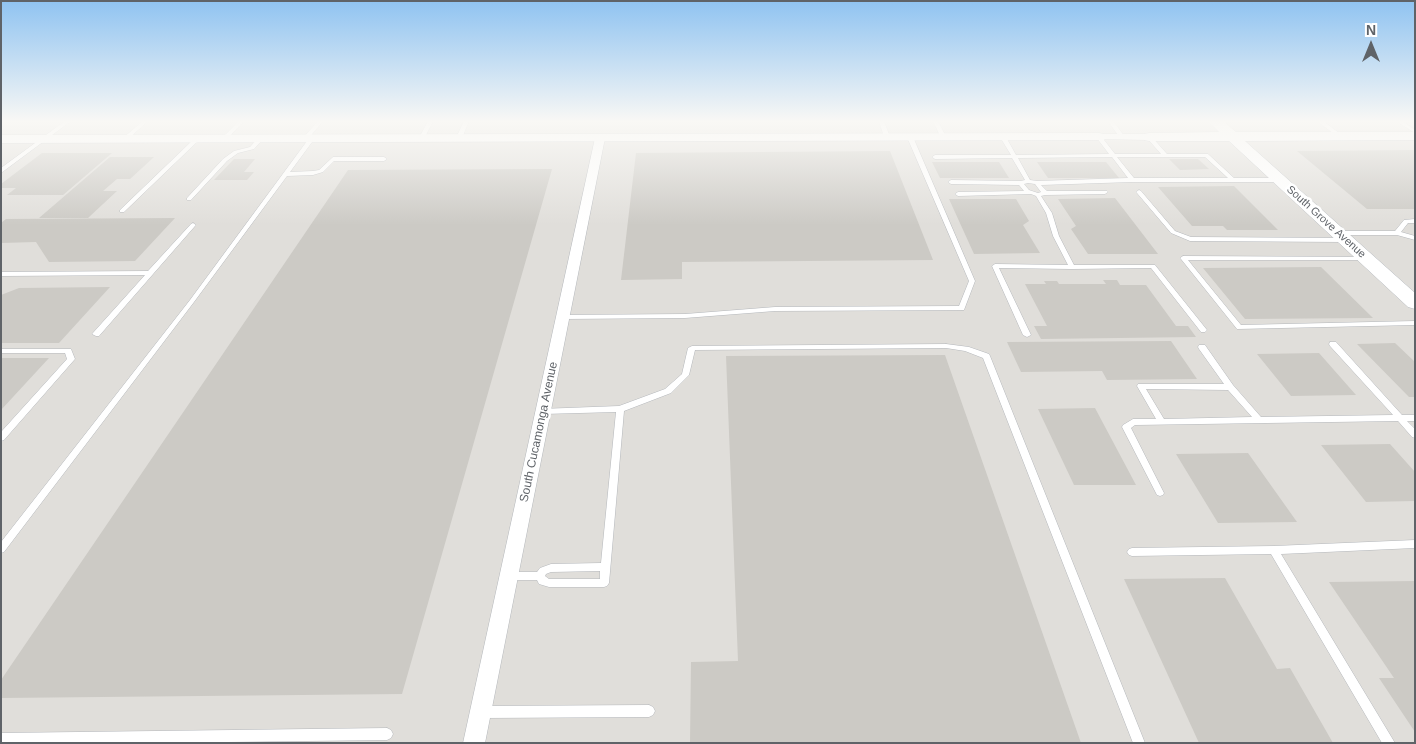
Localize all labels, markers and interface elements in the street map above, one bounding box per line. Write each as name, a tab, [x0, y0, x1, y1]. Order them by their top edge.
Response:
north arrow	[1346, 20, 1396, 70]
text: N	[1366, 22, 1376, 38]
street label: South Grove Avenue	[1284, 183, 1368, 261]
street label: South Cucamonga Avenue	[517, 360, 561, 504]

